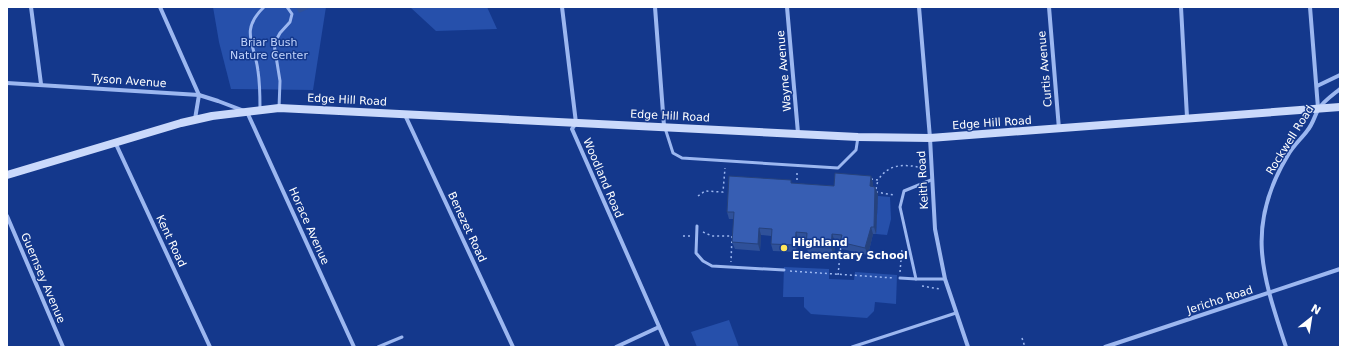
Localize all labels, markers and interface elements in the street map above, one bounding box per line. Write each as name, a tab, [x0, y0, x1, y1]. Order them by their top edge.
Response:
street label: Wayne Avenue	[774, 30, 794, 112]
street label: Curtis Avenue	[1035, 30, 1055, 108]
park label: Briar Bush Nature Center	[230, 36, 308, 62]
street label: Tyson Avenue	[90, 72, 167, 90]
street label: Edge Hill Road	[307, 91, 387, 109]
street label: Rockwell Road	[1263, 103, 1317, 177]
street label: Edge Hill Road	[630, 107, 710, 125]
street label: Edge Hill Road	[952, 114, 1032, 132]
street label: Woodland Road	[580, 136, 626, 220]
street label: Keith Road	[915, 150, 931, 210]
street label: Horace Avenue	[286, 185, 332, 267]
street label: Benezet Road	[445, 190, 489, 264]
street label: Kent Road	[153, 213, 189, 269]
street label: Guernsey Avenue	[18, 231, 68, 325]
place label: Highland Elementary School	[792, 236, 908, 262]
marker: Highland Elementary School	[779, 243, 789, 253]
street label: Jericho Road	[1184, 283, 1255, 317]
north arrow	[1291, 298, 1331, 338]
text: N	[1309, 302, 1323, 318]

